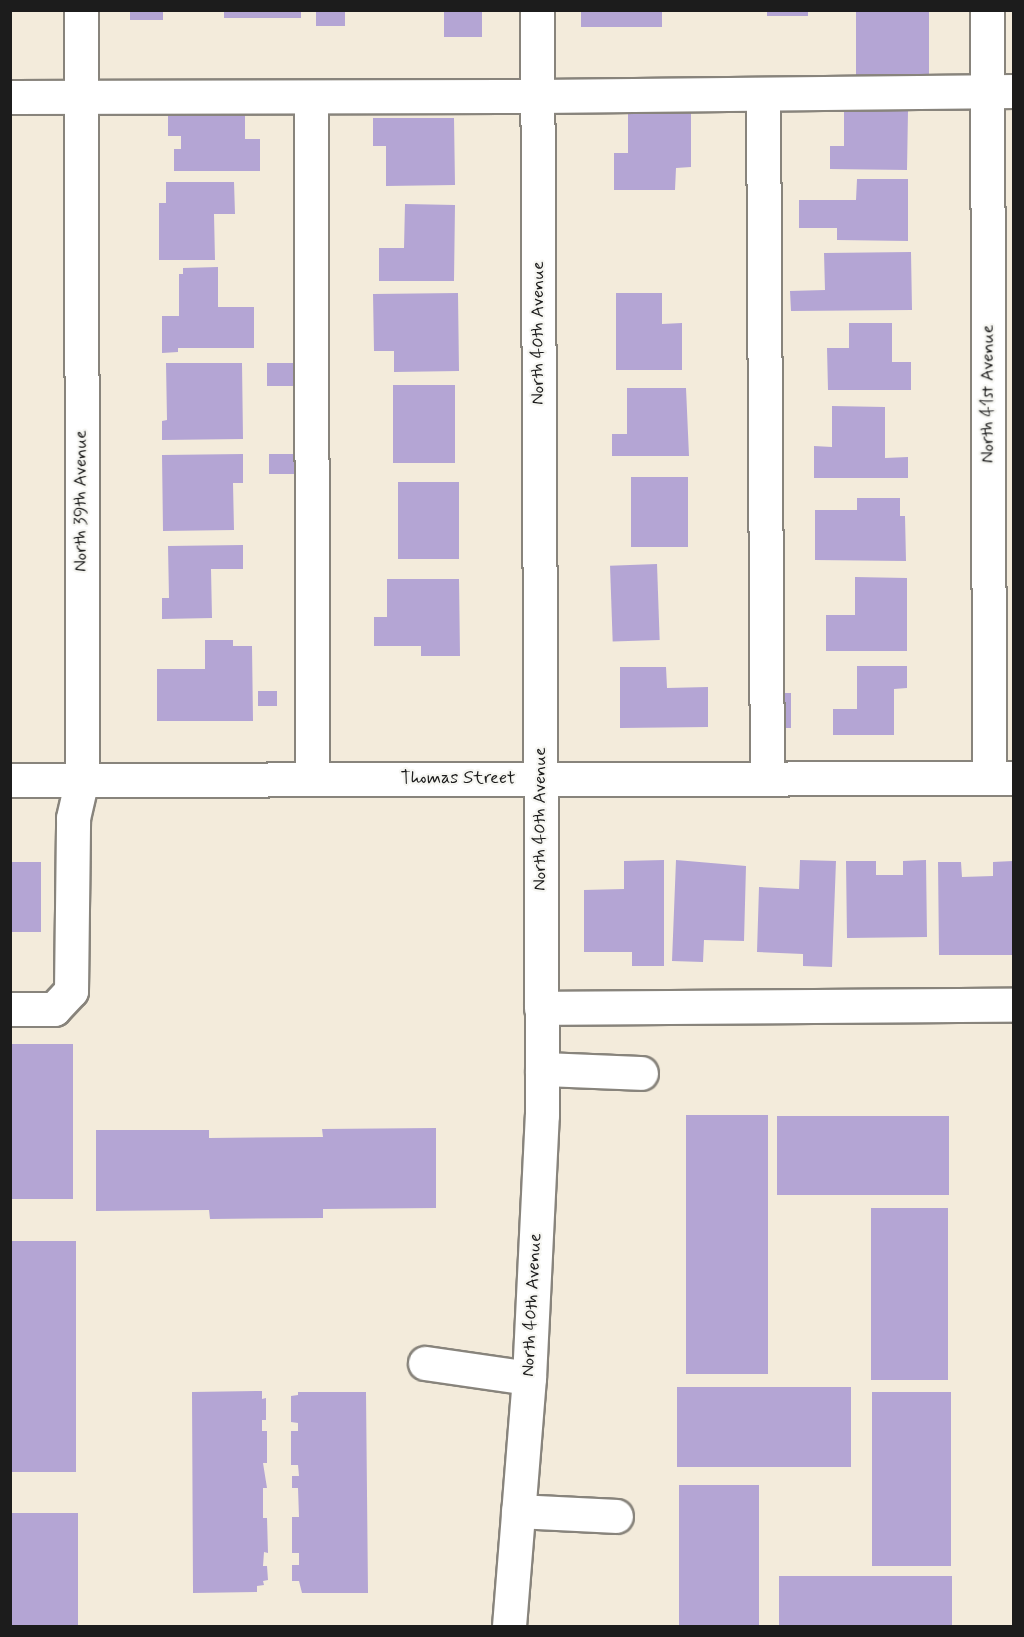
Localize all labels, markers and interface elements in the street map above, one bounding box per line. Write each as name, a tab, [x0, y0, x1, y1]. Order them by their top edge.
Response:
street label: North 40th Avenue	[527, 261, 549, 405]
street label: North 41st Avenue	[977, 325, 999, 463]
street label: North 39th Avenue	[70, 430, 92, 572]
street label: North 40th Avenue	[529, 747, 551, 891]
street label: Thomas Street	[401, 767, 515, 789]
street label: North 40th Avenue	[517, 1233, 547, 1377]

